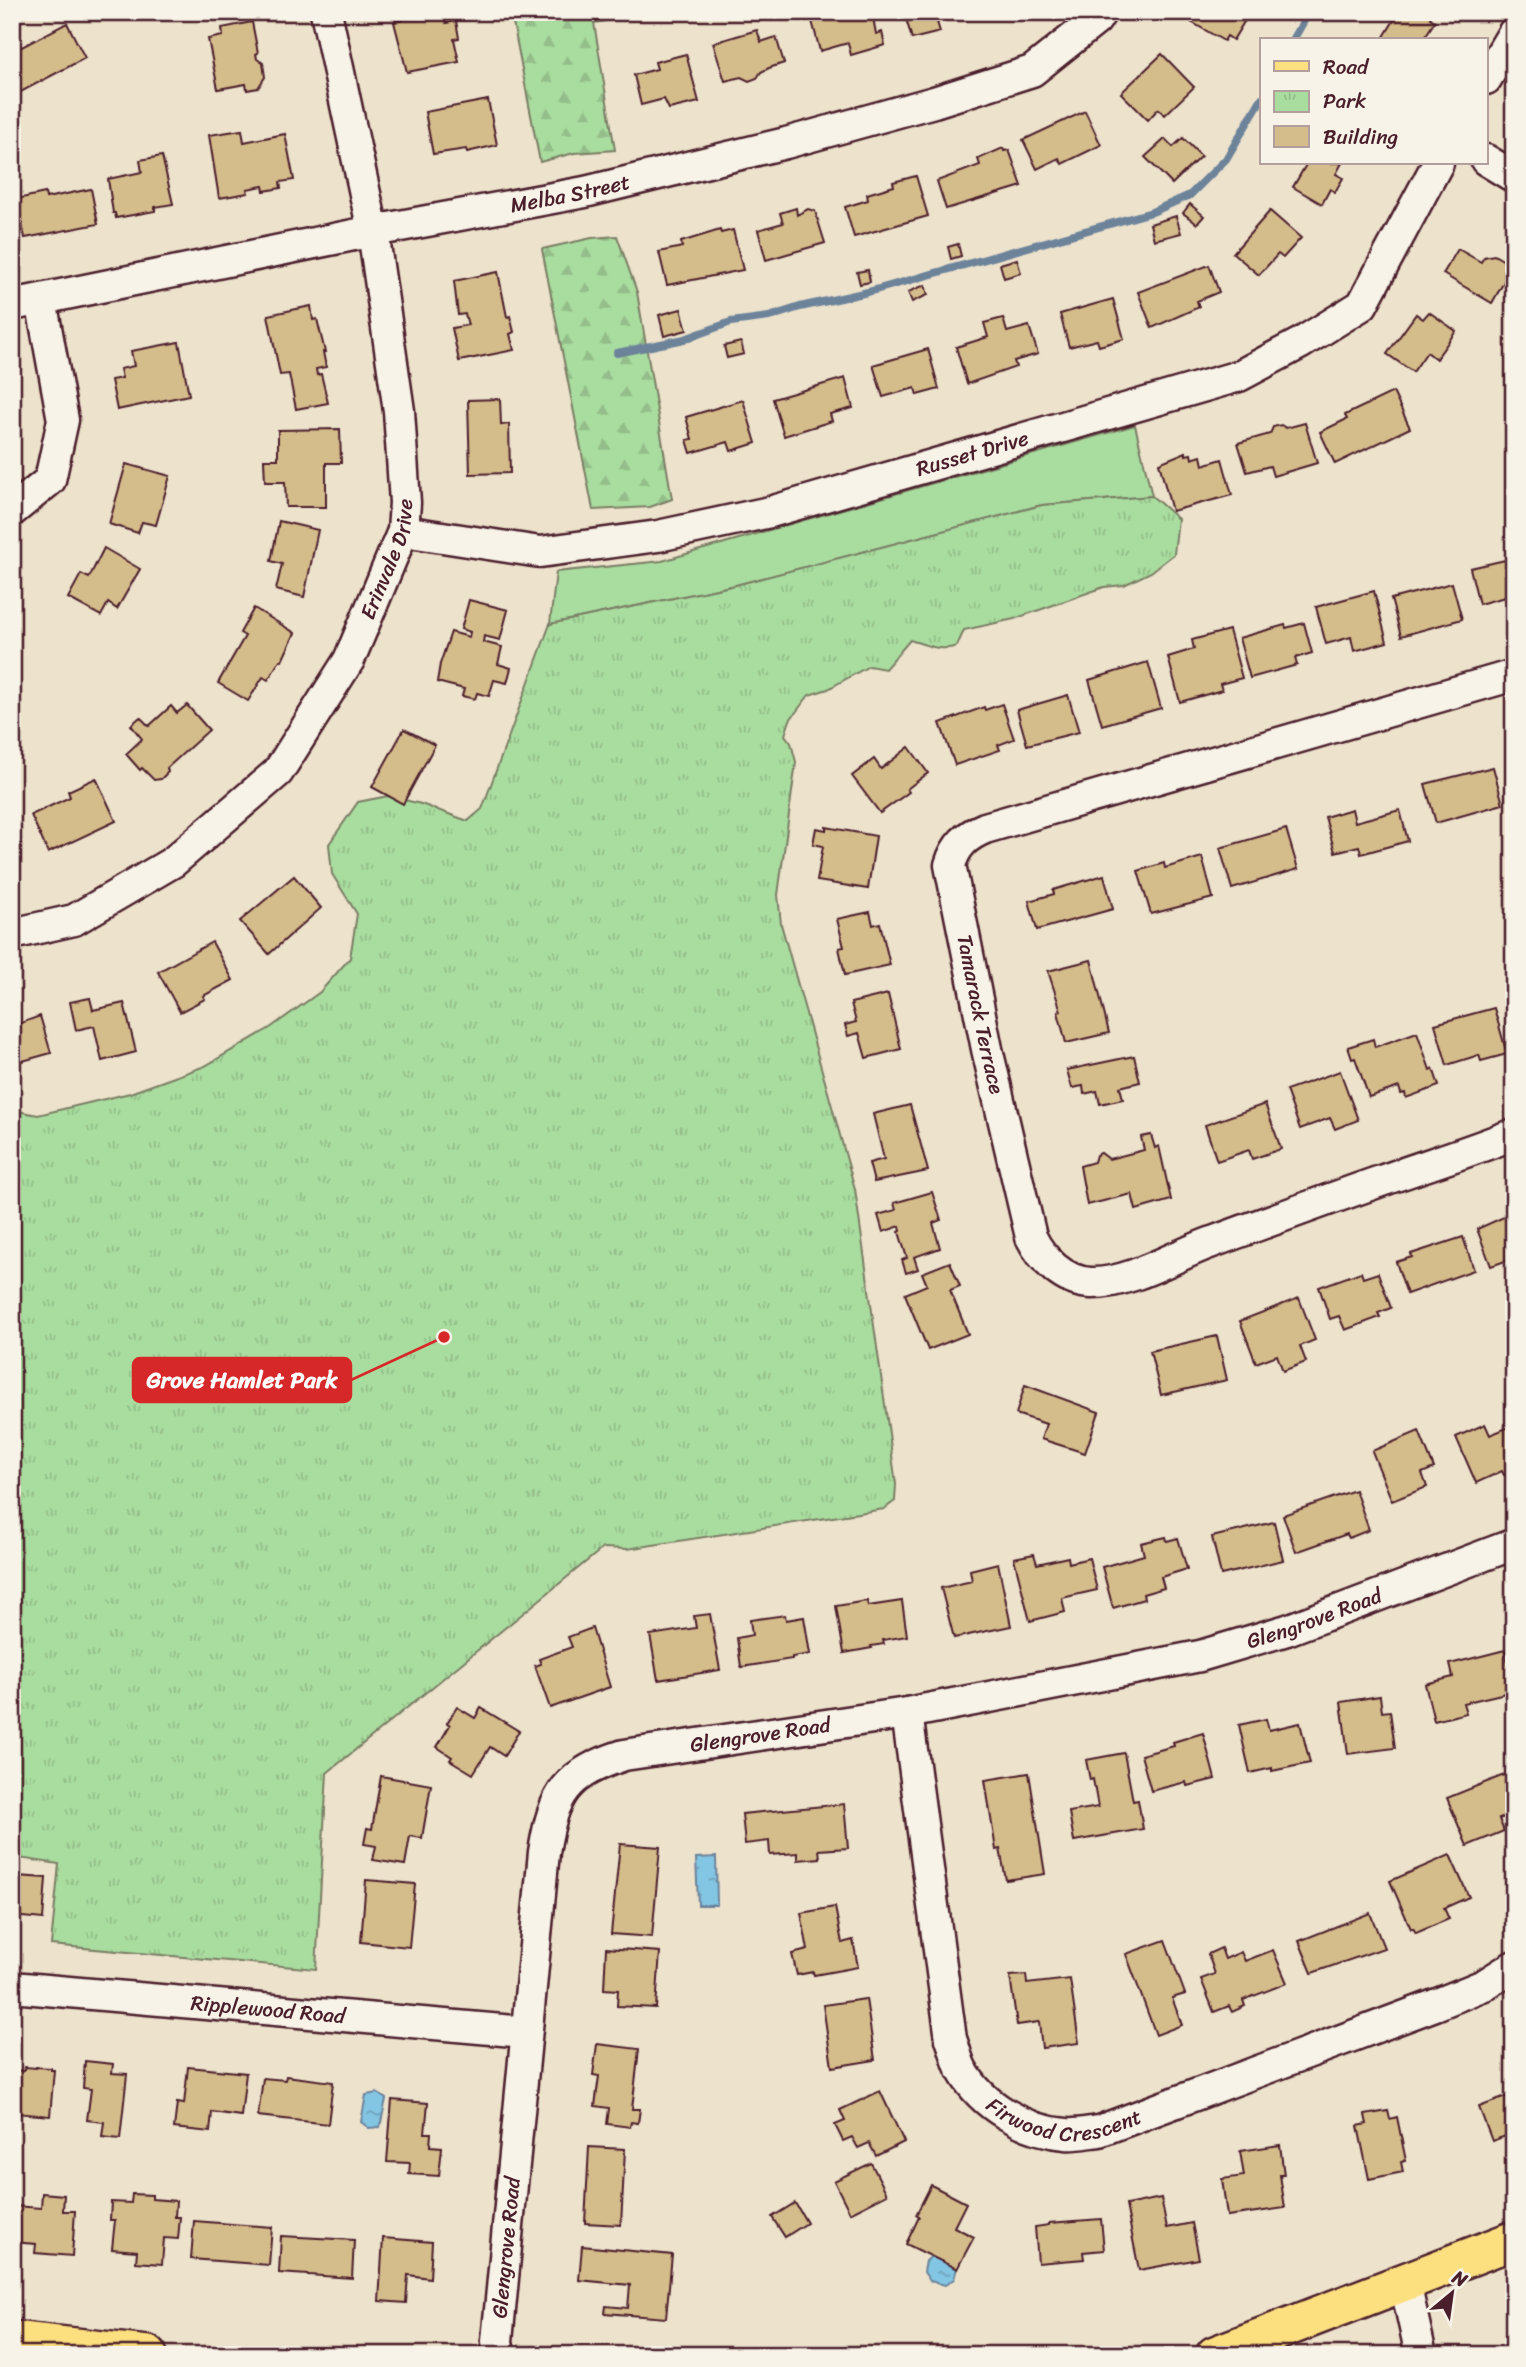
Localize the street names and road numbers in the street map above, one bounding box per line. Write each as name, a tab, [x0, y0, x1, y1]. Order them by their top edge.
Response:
street label: Melba Street	[507, 163, 634, 224]
street label: Russet Drive	[912, 419, 1033, 488]
street label: Erinvale Drive	[349, 497, 424, 625]
street label: Tamarack Terrace	[945, 931, 1016, 1098]
street label: Glengrove Road	[1242, 1576, 1389, 1660]
street label: Glengrove Road	[687, 1705, 835, 1764]
street label: Ripplewood Road	[189, 1984, 349, 2035]
street label: Firwood Crescent	[977, 2087, 1147, 2153]
street label: Glengrove Road	[480, 2173, 532, 2320]

